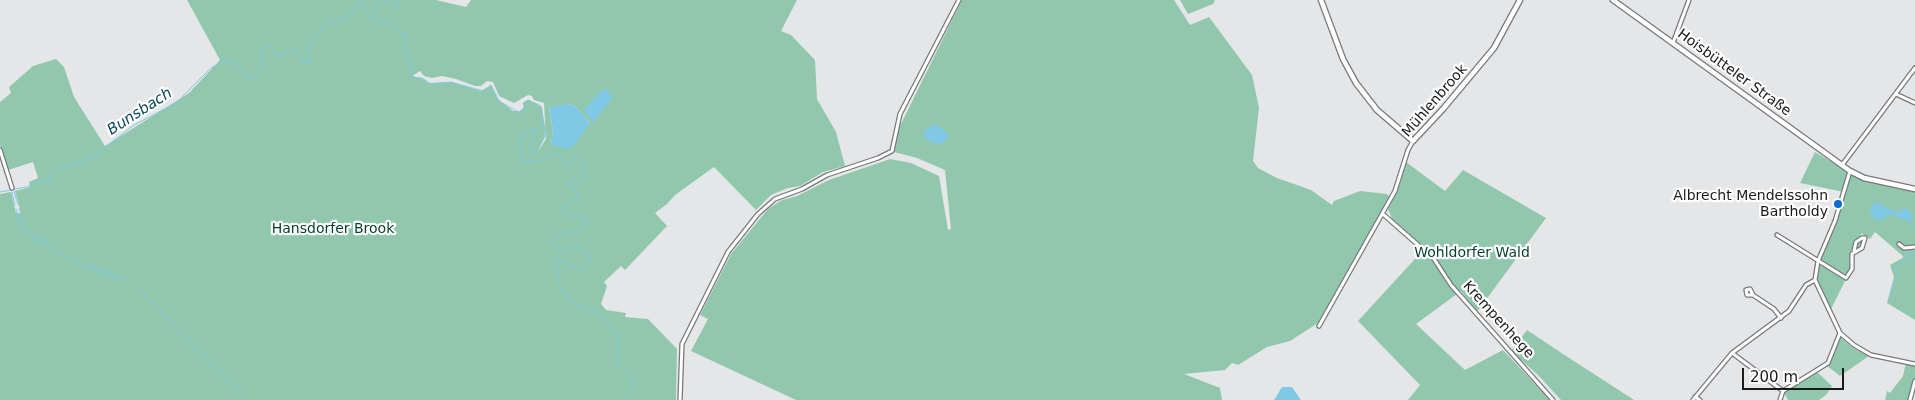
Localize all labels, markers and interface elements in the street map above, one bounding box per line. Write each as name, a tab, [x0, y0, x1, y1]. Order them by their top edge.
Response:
street label: Hoisbütteler Straße	[1674, 26, 1794, 120]
street label: Mühlenbrook	[1399, 61, 1471, 141]
water label: Bunsbach	[104, 84, 176, 140]
place label: Albrecht Mendelssohn Bartholdy	[1673, 188, 1828, 220]
marker: Albrecht Mendelssohn Bartholdy	[1832, 198, 1844, 210]
park label: Hansdorfer Brook	[272, 221, 394, 237]
park label: Wohldorfer Wald	[1414, 245, 1530, 261]
street label: Krempenhege	[1459, 278, 1537, 362]
scale bar	[1745, 358, 1848, 390]
text: 200 m	[1750, 368, 1798, 386]

